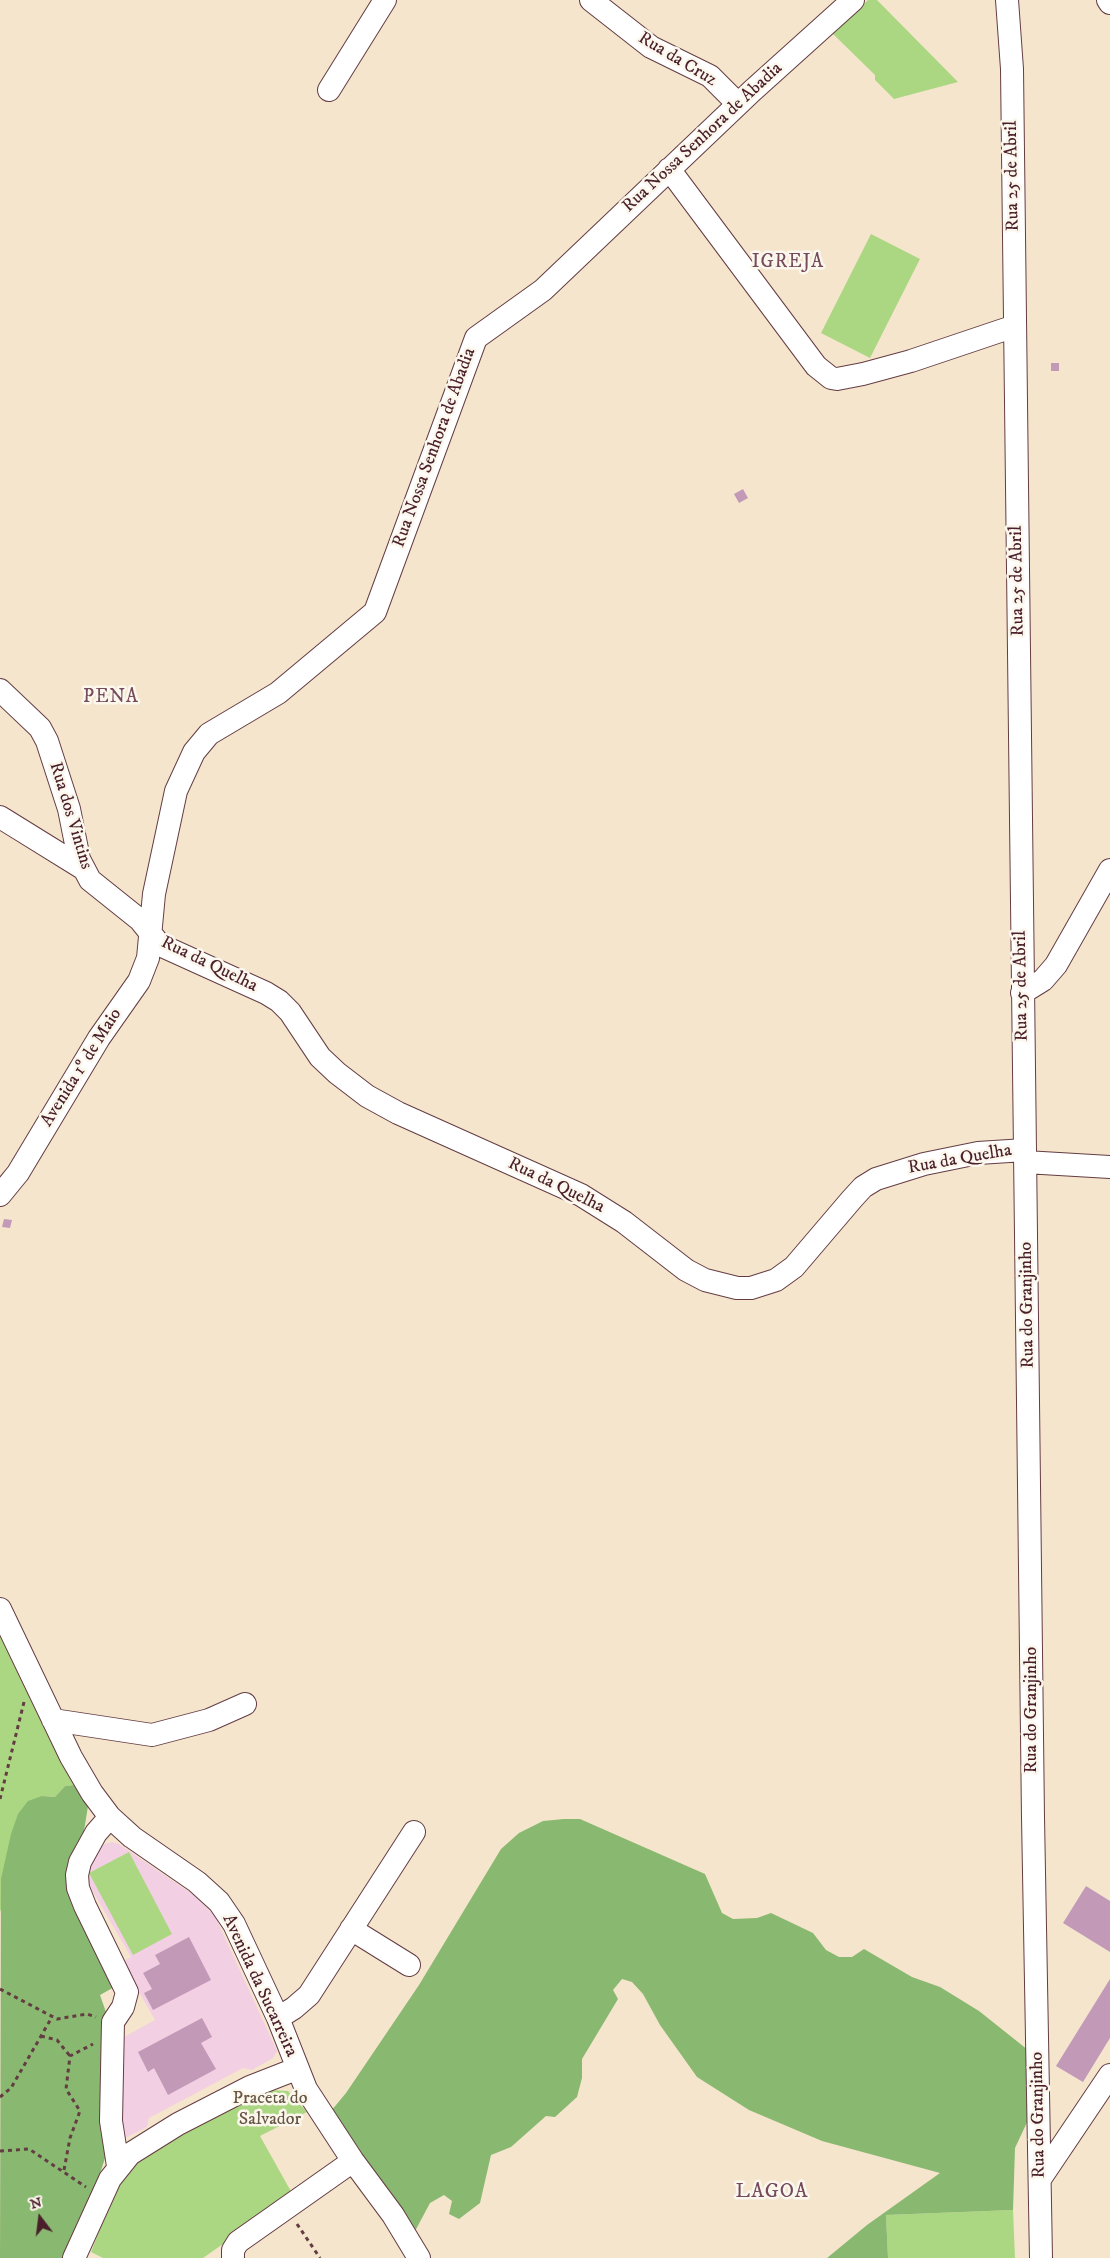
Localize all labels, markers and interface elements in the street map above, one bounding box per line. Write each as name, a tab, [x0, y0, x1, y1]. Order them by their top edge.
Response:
street label: Rua da Cruz	[634, 28, 720, 92]
street label: Rua Nossa Senhora de Abadia	[619, 58, 787, 218]
street label: Rua 25 de Abril	[1001, 121, 1025, 231]
district label: IGREJA	[751, 252, 825, 274]
street label: Rua Nossa Senhora de Abadia	[389, 345, 481, 551]
street label: Rua 25 de Abril	[1006, 526, 1030, 636]
district label: PENA	[83, 687, 139, 709]
street label: Rua dos Vintins	[43, 760, 97, 872]
street label: Rua 25 de Abril	[1010, 931, 1034, 1041]
street label: Rua da Quelha	[157, 932, 261, 998]
street label: Avenida 1º de Maio	[37, 1005, 127, 1131]
street label: Rua da Quelha	[907, 1140, 1013, 1180]
street label: Rua da Quelha	[504, 1153, 608, 1219]
street label: Rua do Granjinho	[1016, 1242, 1040, 1368]
street label: Rua do Granjinho	[1021, 1647, 1043, 1773]
street label: Avenida da Sucarreira	[216, 1911, 302, 2061]
street label: Rua do Granjinho	[1027, 2052, 1051, 2178]
park label: Praceta do Salvador	[232, 2088, 308, 2130]
district label: LAGOA	[735, 2181, 809, 2205]
north arrow	[15, 2193, 65, 2243]
text: N	[28, 2193, 44, 2214]

